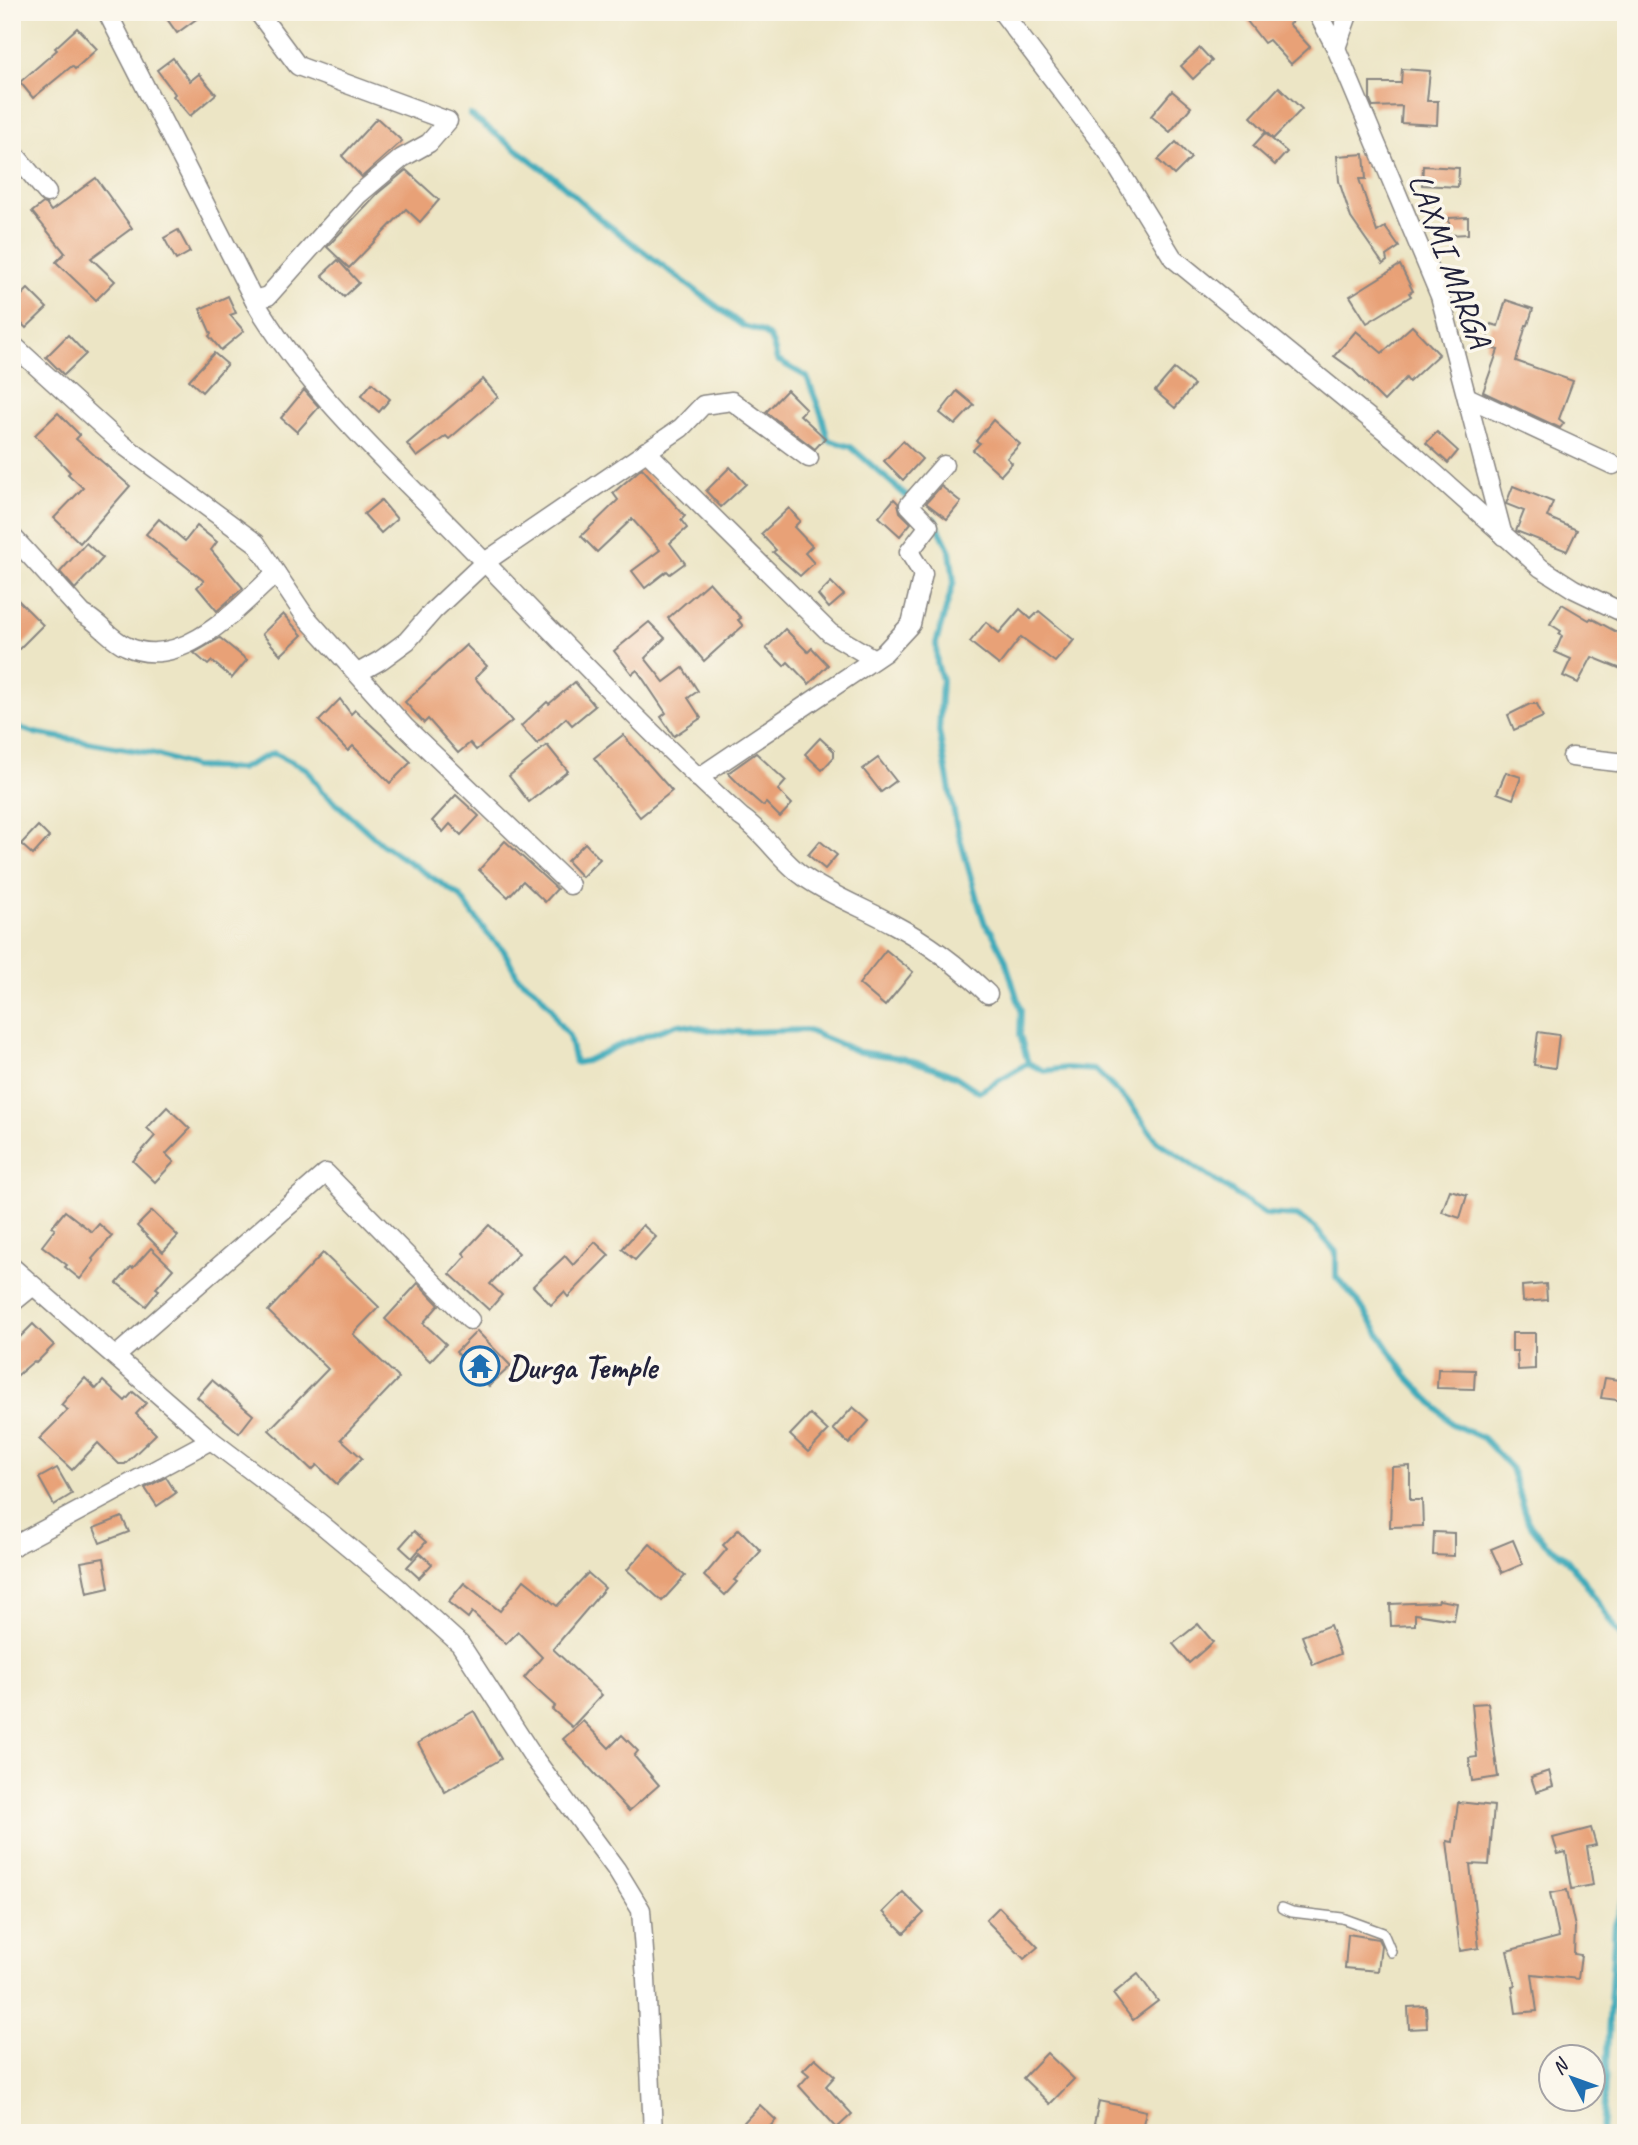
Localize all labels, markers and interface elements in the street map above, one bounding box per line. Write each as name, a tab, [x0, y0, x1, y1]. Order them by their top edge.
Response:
street label: LAXMI MARGA	[1399, 168, 1501, 354]
temple icon: Durga Temple	[459, 1345, 501, 1387]
place label: Durga Temple	[507, 1346, 660, 1388]
north arrow	[1536, 2044, 1606, 2114]
text: N	[1547, 2053, 1575, 2080]

